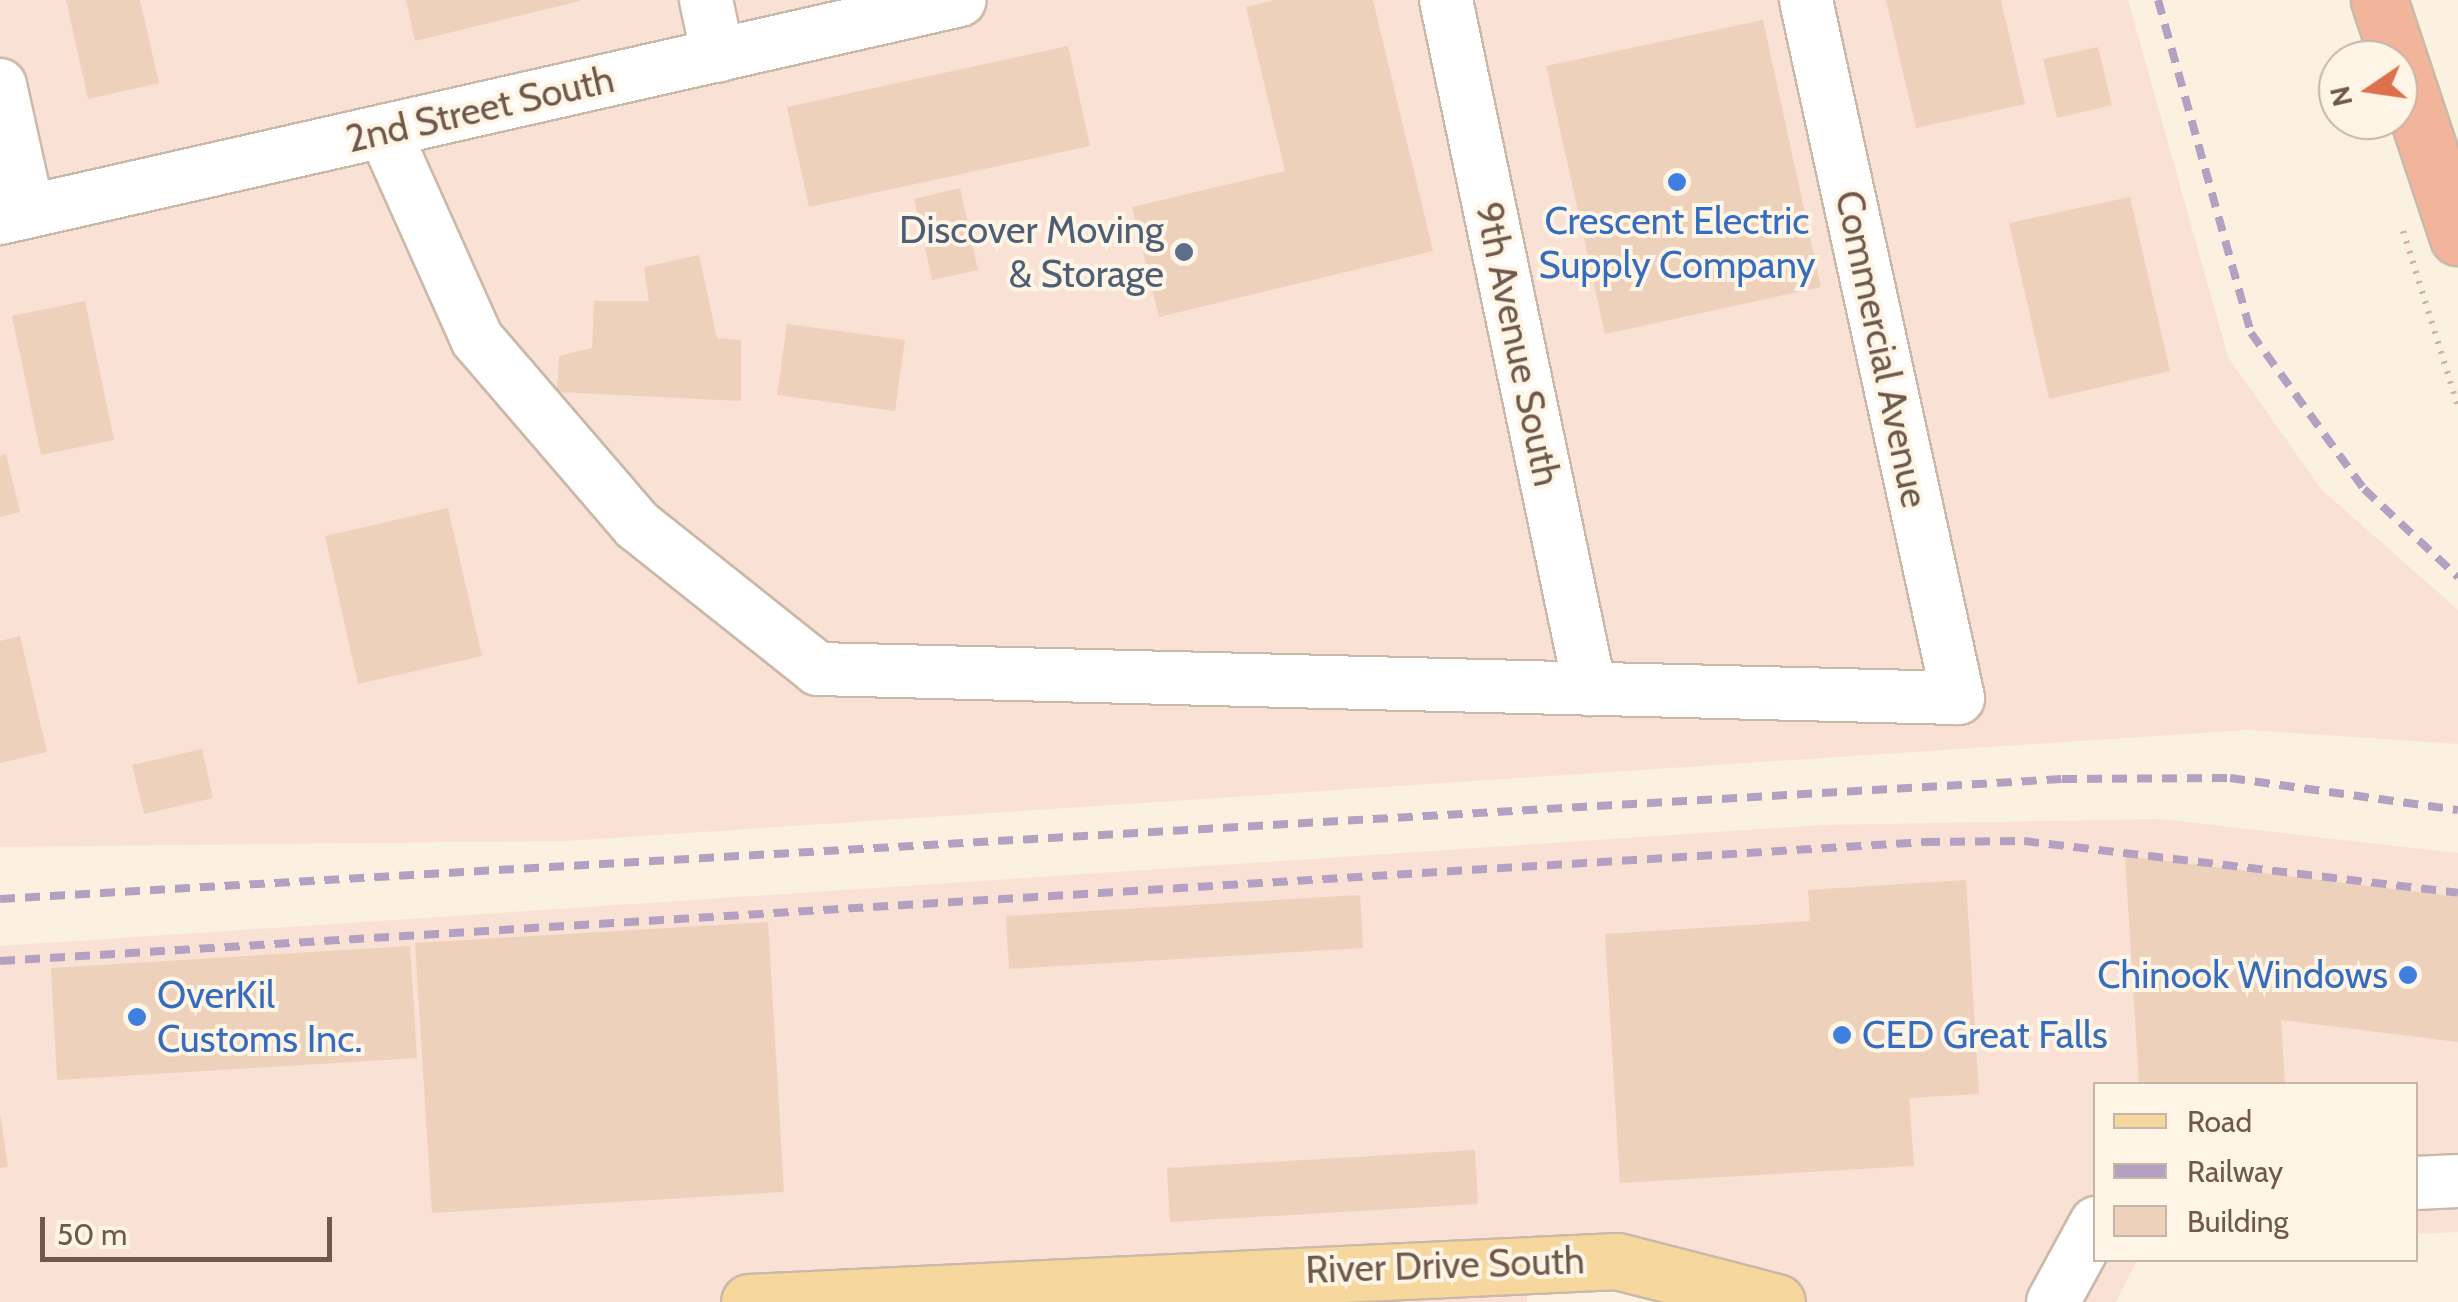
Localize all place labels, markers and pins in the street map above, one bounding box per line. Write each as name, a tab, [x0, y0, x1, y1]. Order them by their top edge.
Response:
marker: Crescent Electric Supply Company	[1666, 171, 1688, 193]
place label: Crescent Electric Supply Company	[1538, 198, 1816, 288]
place label: Discover Moving & Storage	[899, 207, 1164, 296]
marker: Discover Moving & Storage	[1173, 241, 1195, 263]
place label: Chinook Windows	[2097, 952, 2388, 998]
marker: Chinook Windows	[2397, 964, 2419, 986]
place label: OverKil Customs Inc.	[157, 972, 362, 1062]
marker: OverKil Customs Inc.	[126, 1006, 148, 1028]
place label: CED Great Falls	[1862, 1012, 2108, 1058]
marker: CED Great Falls	[1831, 1024, 1853, 1046]

